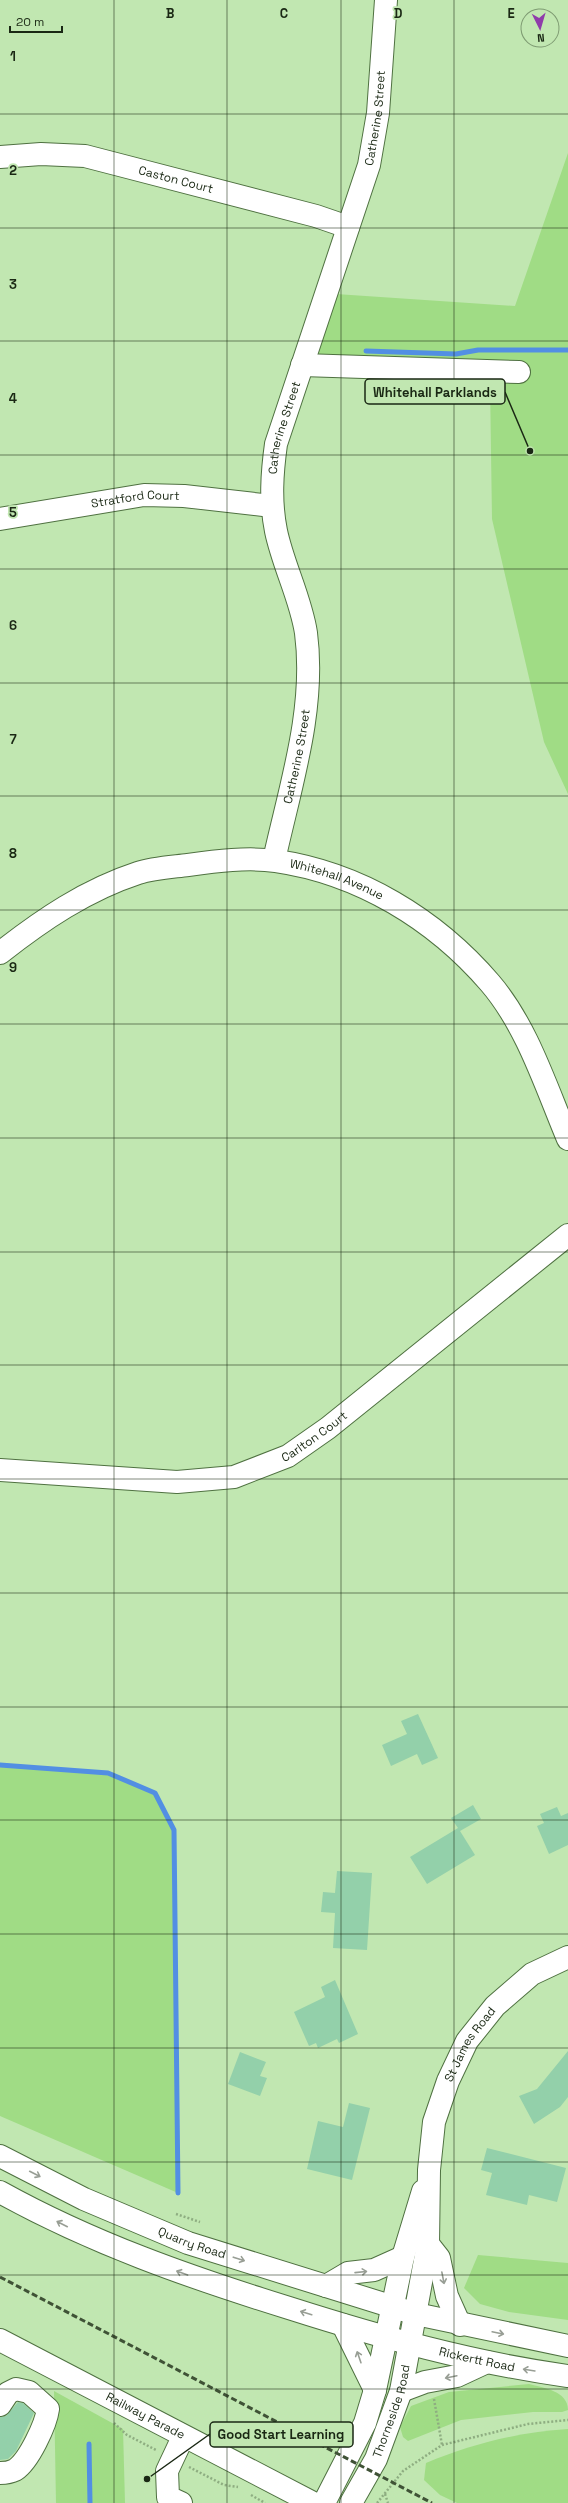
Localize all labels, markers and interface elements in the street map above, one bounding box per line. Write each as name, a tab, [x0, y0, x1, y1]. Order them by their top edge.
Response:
text: B	[166, 5, 175, 22]
text: C	[280, 5, 288, 22]
text: D	[394, 5, 403, 22]
text: E	[507, 5, 515, 22]
scale bar	[10, 8, 62, 34]
north arrow	[520, 8, 560, 48]
text: 20 m	[16, 14, 44, 30]
text: N	[537, 31, 545, 45]
text: 1	[10, 48, 16, 65]
street label: Catherine Street	[361, 70, 389, 167]
text: 2	[9, 162, 17, 179]
street label: Caston Court	[137, 162, 215, 197]
text: 3	[9, 276, 17, 293]
street label: Catherine Street	[265, 379, 304, 475]
callout: Whitehall Parklands	[365, 379, 505, 404]
text: Whitehall Parklands	[373, 384, 497, 401]
text: 4	[9, 390, 17, 407]
street label: Stratford Court	[90, 487, 180, 512]
text: 5	[9, 504, 17, 521]
text: 6	[9, 617, 17, 634]
street label: Catherine Street	[280, 708, 314, 805]
text: 7	[9, 731, 17, 748]
text: 8	[9, 845, 17, 862]
street label: Whitehall Avenue	[288, 855, 386, 904]
text: 9	[9, 959, 17, 976]
street label: Carlton Court	[279, 1408, 351, 1466]
street label: St James Road	[441, 2003, 499, 2085]
one-way arrow	[28, 2171, 40, 2178]
one-way arrow	[56, 2220, 68, 2227]
street label: Quarry Road	[155, 2223, 228, 2262]
one-way arrow	[232, 2256, 245, 2263]
one-way arrow	[355, 2268, 368, 2276]
one-way arrow	[176, 2269, 189, 2276]
one-way arrow	[439, 2272, 447, 2285]
one-way arrow	[299, 2309, 312, 2316]
one-way arrow	[491, 2329, 504, 2337]
street label: Rickertt Road	[437, 2343, 516, 2375]
one-way arrow	[355, 2351, 362, 2364]
street label: Thorneside Road	[369, 2363, 414, 2460]
one-way arrow	[523, 2366, 536, 2374]
one-way arrow	[445, 2374, 458, 2382]
street label: Railway Parade	[103, 2389, 188, 2443]
callout: Good Start Learning	[210, 2422, 353, 2447]
text: Good Start Learning	[218, 2426, 344, 2443]

